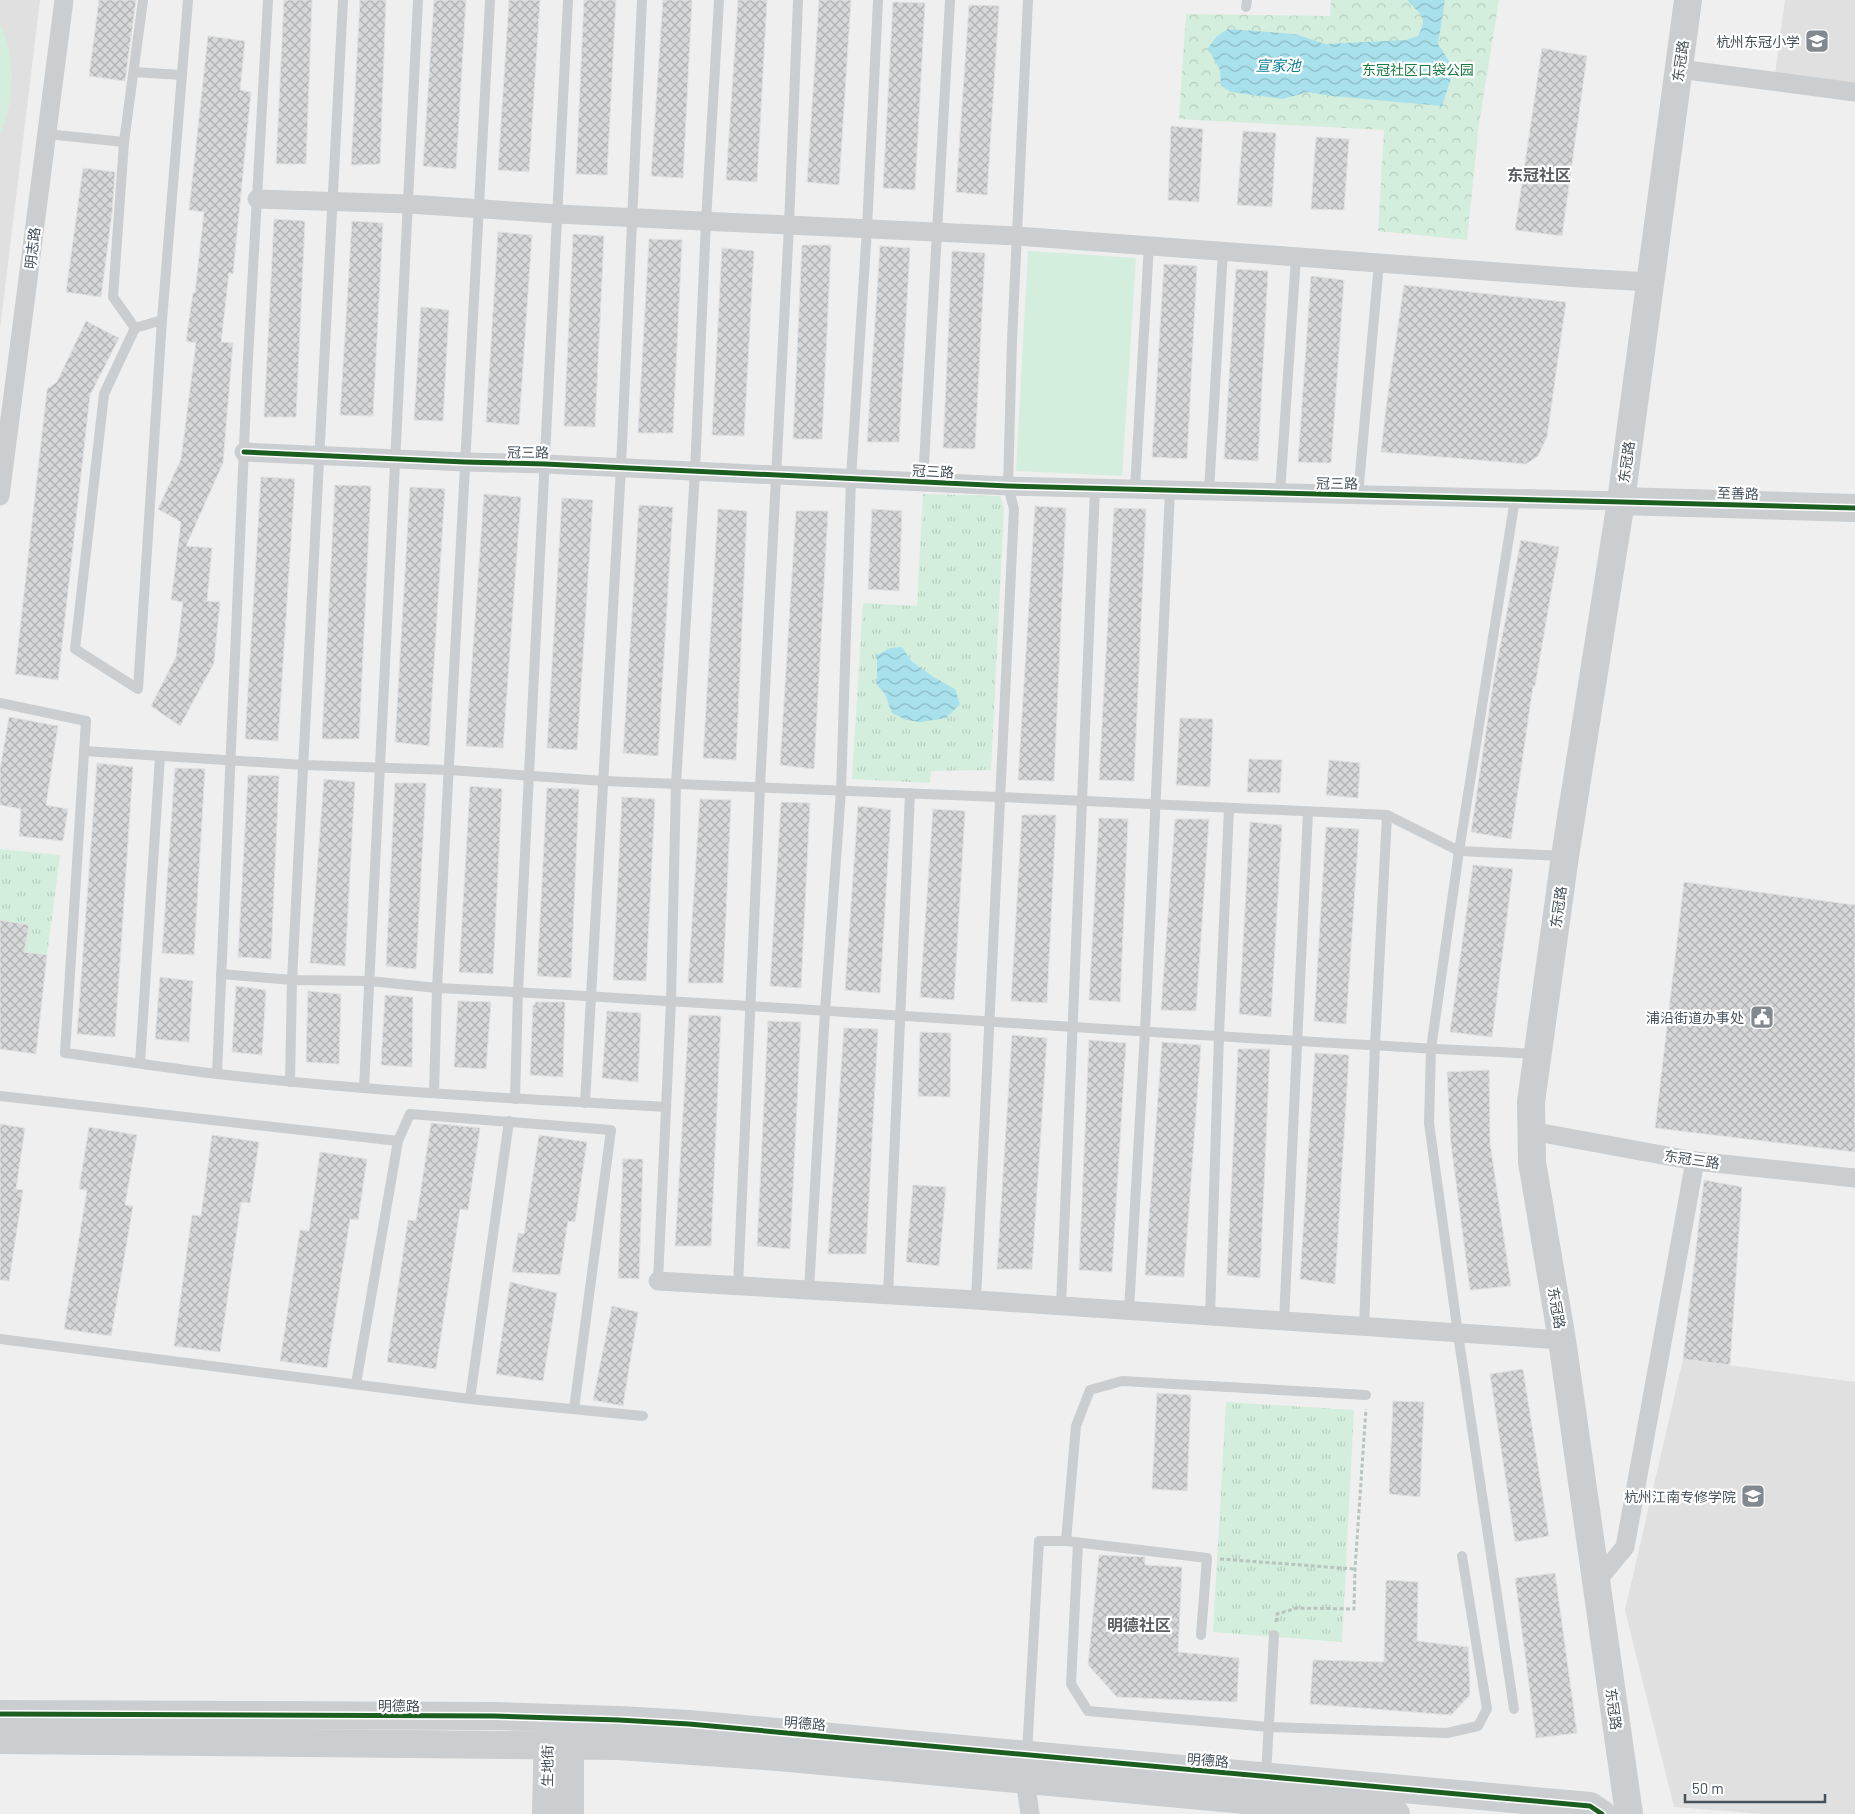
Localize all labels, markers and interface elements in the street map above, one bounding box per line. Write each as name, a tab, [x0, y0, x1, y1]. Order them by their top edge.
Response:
school or university icon: 杭州东冠小学	[1804, 28, 1830, 54]
place label: 杭州东冠小学	[1716, 33, 1800, 50]
street label: 东冠路	[1669, 39, 1691, 83]
water label: 宣家池	[1255, 56, 1302, 74]
park label: 东冠社区口袋公园	[1362, 61, 1474, 78]
district label: 东冠社区	[1507, 165, 1571, 184]
street label: 明志路	[21, 226, 43, 270]
street label: 东冠路	[1615, 440, 1637, 484]
street label: 冠三路	[507, 443, 549, 461]
street label: 冠三路	[912, 461, 954, 481]
street label: 冠三路	[1316, 474, 1358, 492]
street label: 至善路	[1717, 484, 1759, 502]
street label: 东冠路	[1547, 885, 1569, 929]
public building icon: 浦沿街道办事处	[1749, 1004, 1775, 1030]
place label: 浦沿街道办事处	[1646, 1009, 1744, 1026]
street label: 东冠三路	[1663, 1147, 1721, 1171]
street label: 东冠路	[1545, 1286, 1569, 1330]
school or university icon: 杭州江南专修学院	[1740, 1483, 1766, 1509]
place label: 杭州江南专修学院	[1624, 1488, 1736, 1505]
district label: 明德社区	[1107, 1615, 1171, 1634]
street label: 东冠路	[1603, 1687, 1625, 1731]
street label: 明德路	[378, 1697, 420, 1714]
street label: 明德路	[783, 1713, 827, 1733]
street label: 生地街	[538, 1745, 556, 1787]
street label: 明德路	[1186, 1750, 1230, 1770]
scale bar	[1685, 1772, 1825, 1804]
text: 50 m	[1692, 1779, 1724, 1797]

